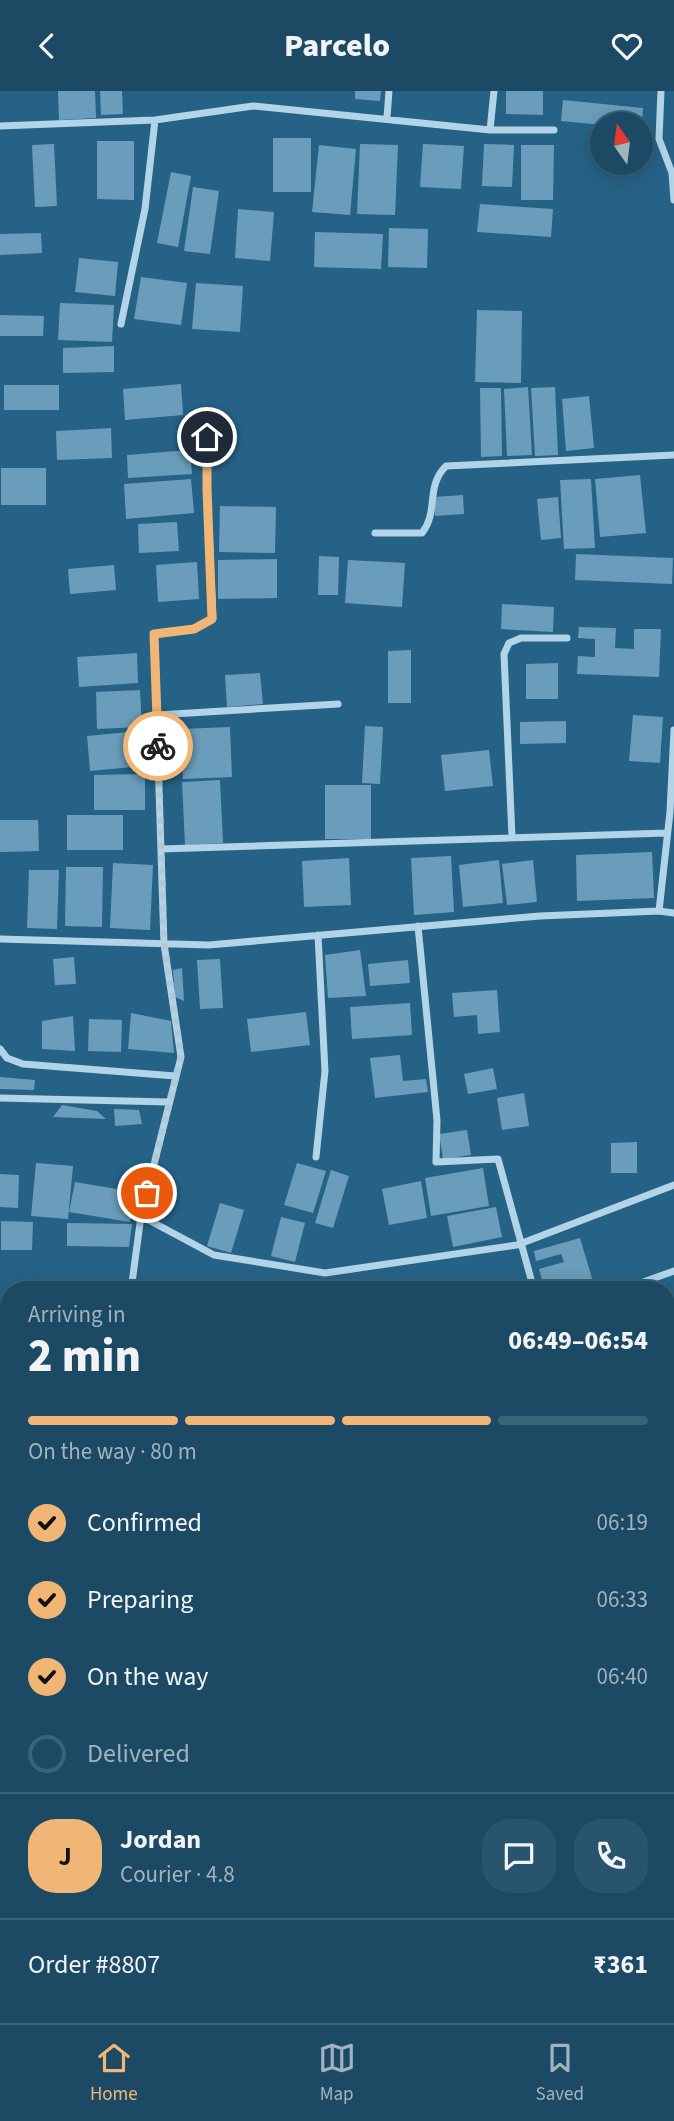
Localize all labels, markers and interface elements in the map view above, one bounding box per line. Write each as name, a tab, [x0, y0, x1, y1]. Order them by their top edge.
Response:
text: Parcelo	[284, 23, 390, 69]
icon: back	[28, 27, 66, 65]
icon: heart	[608, 27, 646, 65]
north arrow	[590, 112, 653, 175]
map controls	[590, 112, 653, 175]
pin	[177, 407, 237, 467]
icon: home	[188, 418, 226, 456]
courier	[123, 711, 193, 781]
icon: bike	[139, 727, 177, 765]
pin	[117, 1163, 177, 1223]
icon: bag	[128, 1174, 166, 1212]
text: Arriving in	[28, 1298, 126, 1331]
text: 06:49–06:54	[508, 1322, 648, 1359]
text: 2 min	[28, 1324, 141, 1389]
text: On the way · 80 m	[28, 1435, 197, 1468]
icon: check	[28, 1504, 66, 1542]
text: Confirmed	[87, 1504, 202, 1541]
text: 06:19	[597, 1506, 648, 1539]
icon: check	[28, 1581, 66, 1619]
text: Preparing	[87, 1581, 193, 1618]
text: 06:33	[597, 1583, 648, 1616]
icon: check	[28, 1658, 66, 1696]
text: On the way	[87, 1658, 208, 1695]
text: 06:40	[597, 1660, 648, 1693]
text: Delivered	[87, 1735, 190, 1772]
button: chat	[482, 1819, 556, 1893]
button: phone	[574, 1819, 648, 1893]
text: Jordan	[120, 1821, 201, 1858]
text: J	[58, 1838, 72, 1875]
text: Courier · 4.8	[120, 1858, 235, 1891]
text: Order #8807	[28, 1946, 160, 1983]
text: ₹361	[593, 1946, 648, 1983]
tab: Home	[90, 2039, 138, 2108]
tab: Map	[318, 2039, 356, 2108]
tab: Saved	[536, 2039, 584, 2108]

